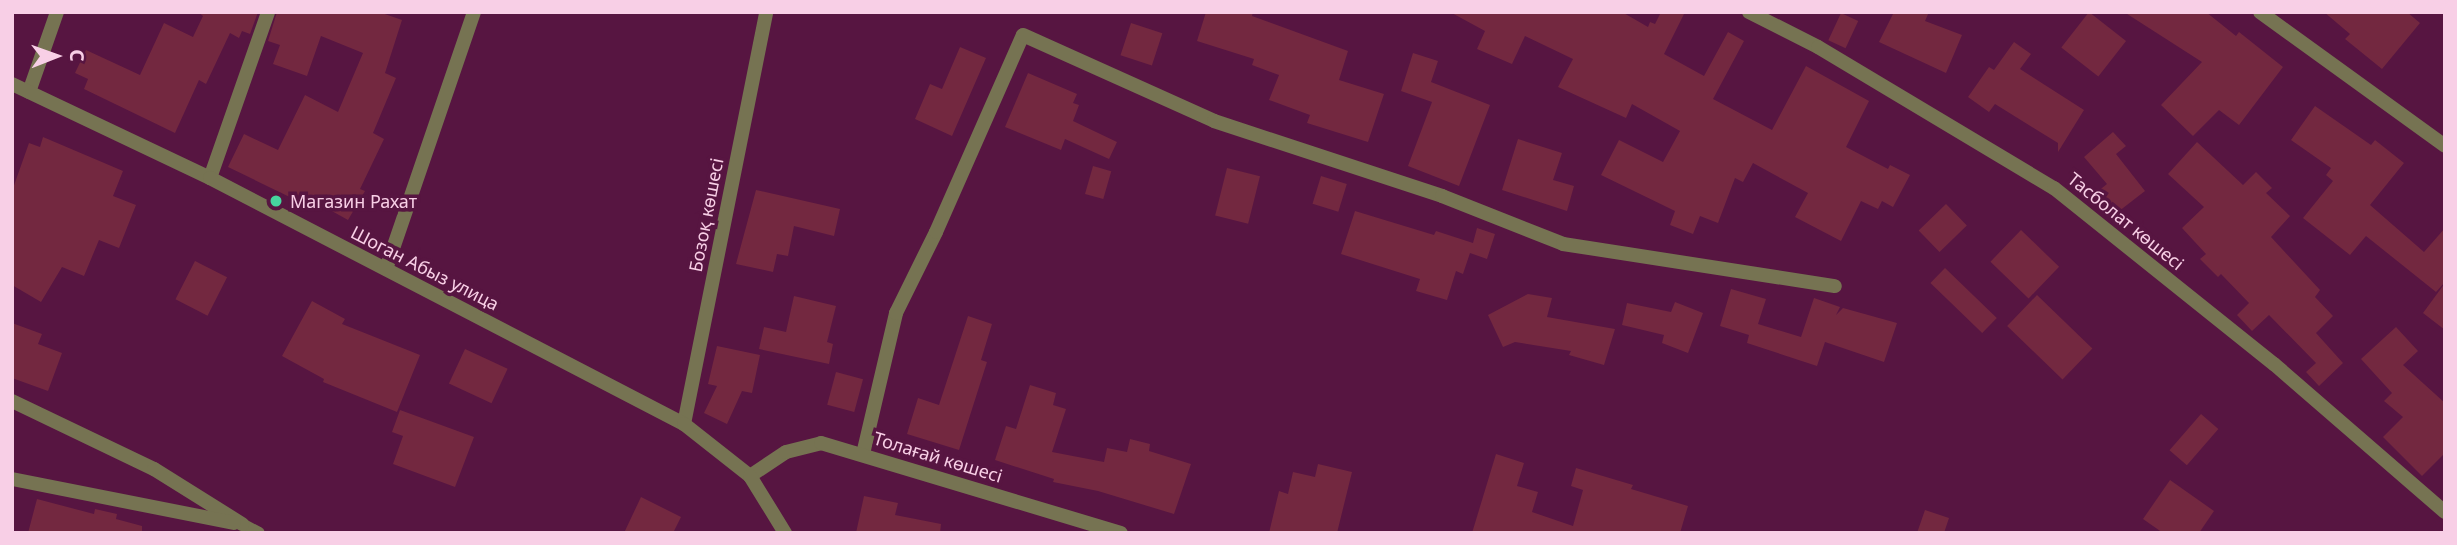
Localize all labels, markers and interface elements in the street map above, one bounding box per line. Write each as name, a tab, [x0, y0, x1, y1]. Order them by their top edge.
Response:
north arrow	[21, 21, 91, 91]
text: С	[64, 49, 90, 62]
street label: Бозоқ көшесі	[684, 156, 728, 274]
street label: Тасболат көшесі	[2064, 168, 2188, 274]
place label: Магазин Рахат	[290, 190, 417, 212]
marker: Магазин Рахат	[268, 193, 284, 209]
street label: Шоган Абыз улица	[347, 221, 503, 315]
street label: Толағай көшесі	[871, 427, 1005, 487]

